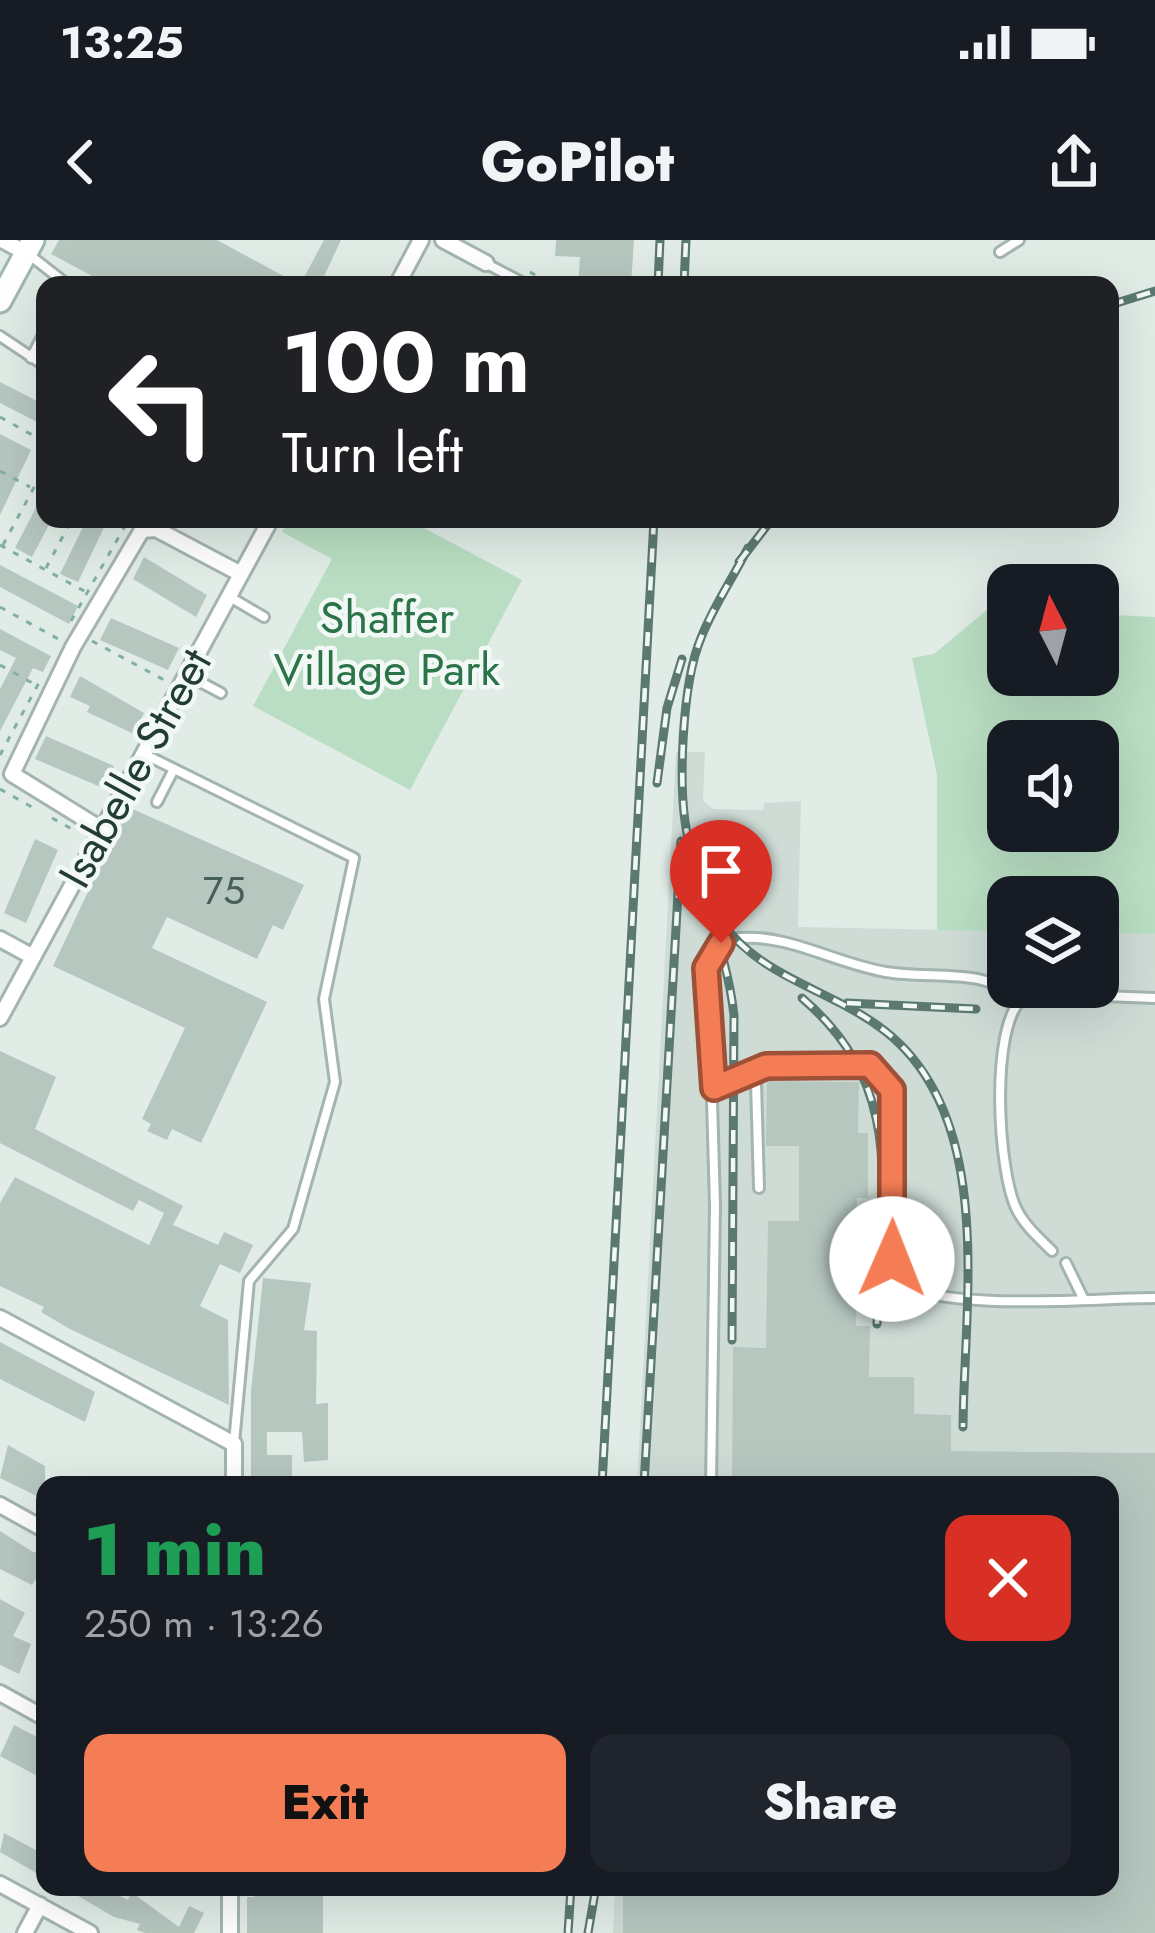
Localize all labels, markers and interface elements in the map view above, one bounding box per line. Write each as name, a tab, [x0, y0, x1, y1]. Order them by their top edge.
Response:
text: 13:25	[60, 10, 184, 75]
text: GoPilot	[481, 123, 674, 201]
icon: back	[48, 129, 114, 195]
icon: share	[1041, 129, 1107, 195]
text: 100 m	[282, 302, 530, 424]
icon: left	[84, 324, 240, 480]
text: Turn left	[282, 414, 463, 492]
north arrow	[987, 564, 1119, 696]
map controls	[987, 564, 1119, 1008]
park label: Shaffer Village Park	[274, 585, 500, 702]
street label: Isabelle Street	[42, 636, 228, 899]
button: sound	[987, 720, 1119, 852]
pin	[670, 820, 772, 943]
icon: arrive	[688, 838, 754, 904]
house number: 75	[203, 862, 245, 919]
button: layers	[987, 876, 1119, 1008]
position arrow	[829, 1196, 955, 1322]
text: 1 min	[84, 1498, 266, 1602]
button: close	[945, 1515, 1071, 1641]
text: 250 m · 13:26	[84, 1595, 324, 1652]
button: Exit	[84, 1734, 566, 1872]
button: Share	[590, 1734, 1071, 1872]

